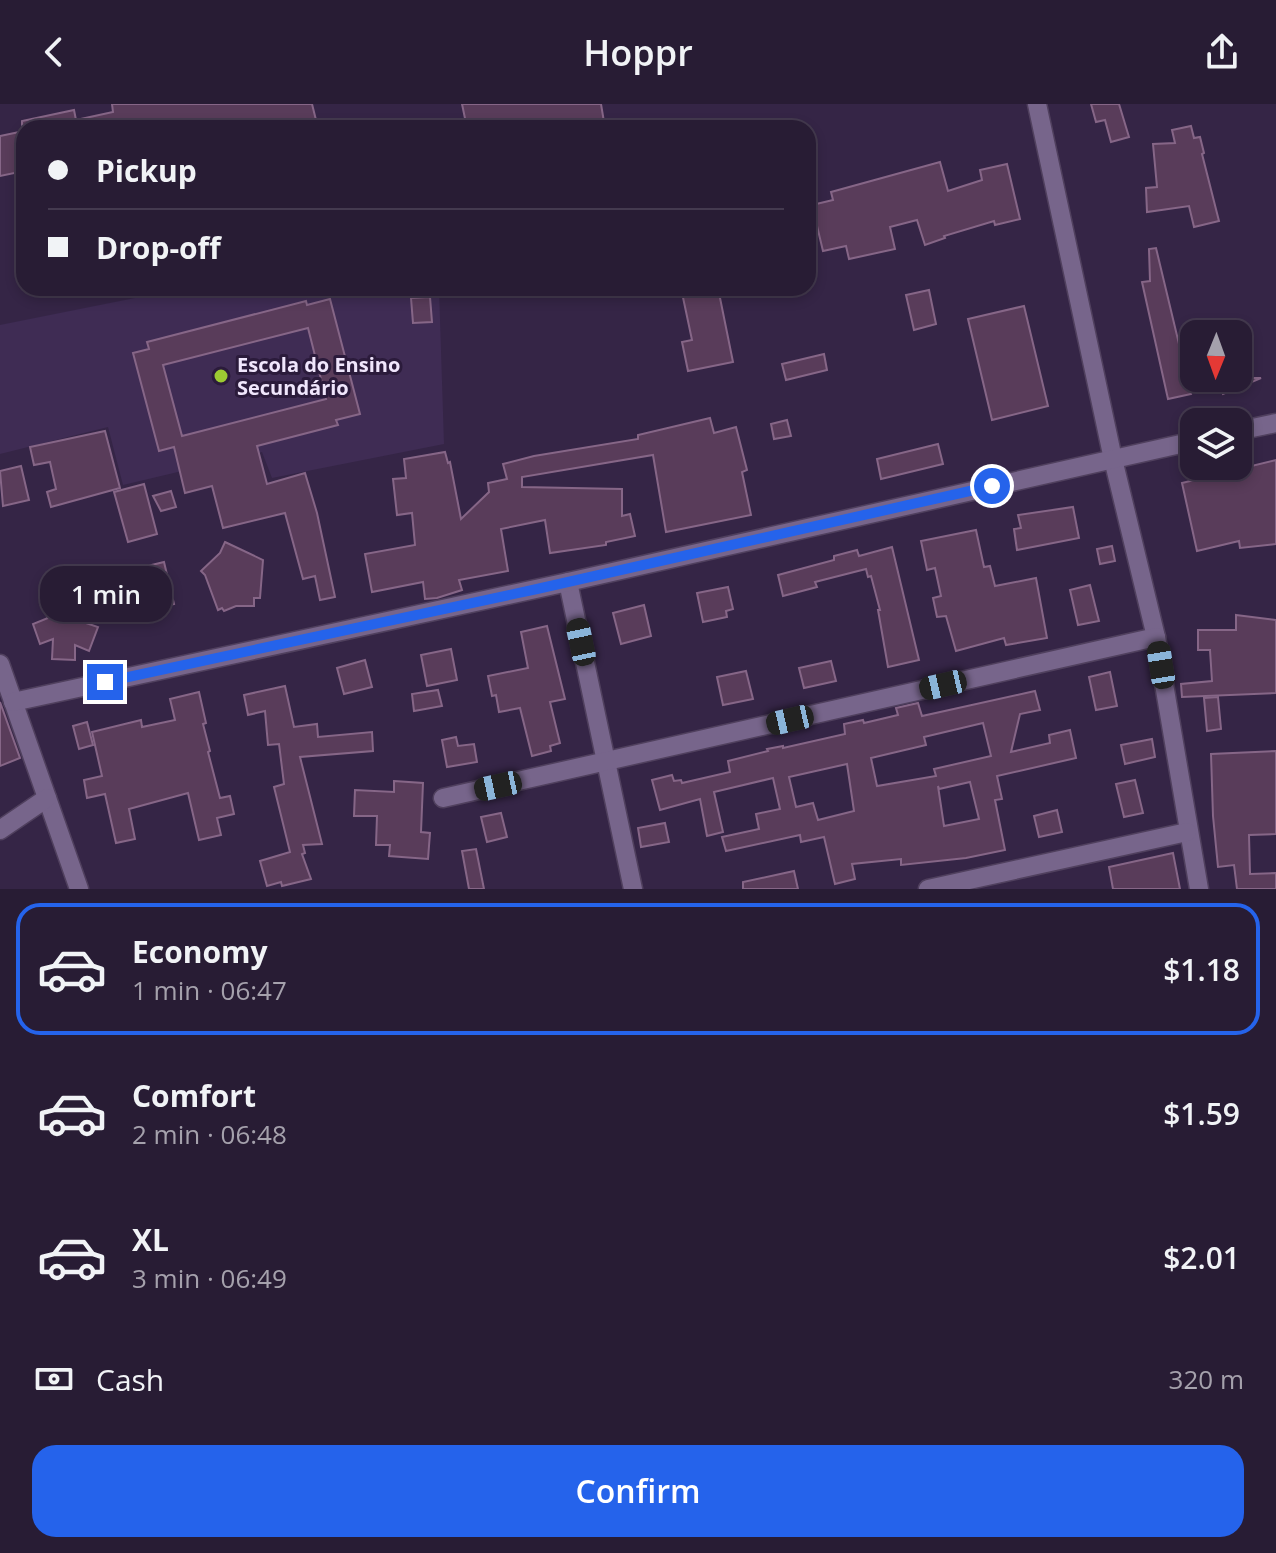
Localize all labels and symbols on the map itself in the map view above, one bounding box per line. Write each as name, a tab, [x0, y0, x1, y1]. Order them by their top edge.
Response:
north arrow	[1180, 320, 1252, 392]
place label: Escola do Ensino Secundário	[237, 351, 400, 401]
marker: Escola do Ensino Secundário	[212, 367, 230, 385]
route start	[974, 468, 1010, 504]
callout: 1 min	[39, 566, 171, 622]
car	[564, 616, 598, 668]
car	[1145, 639, 1177, 691]
route end	[87, 664, 123, 700]
car	[917, 668, 969, 702]
car	[764, 703, 816, 737]
car	[472, 769, 524, 803]

